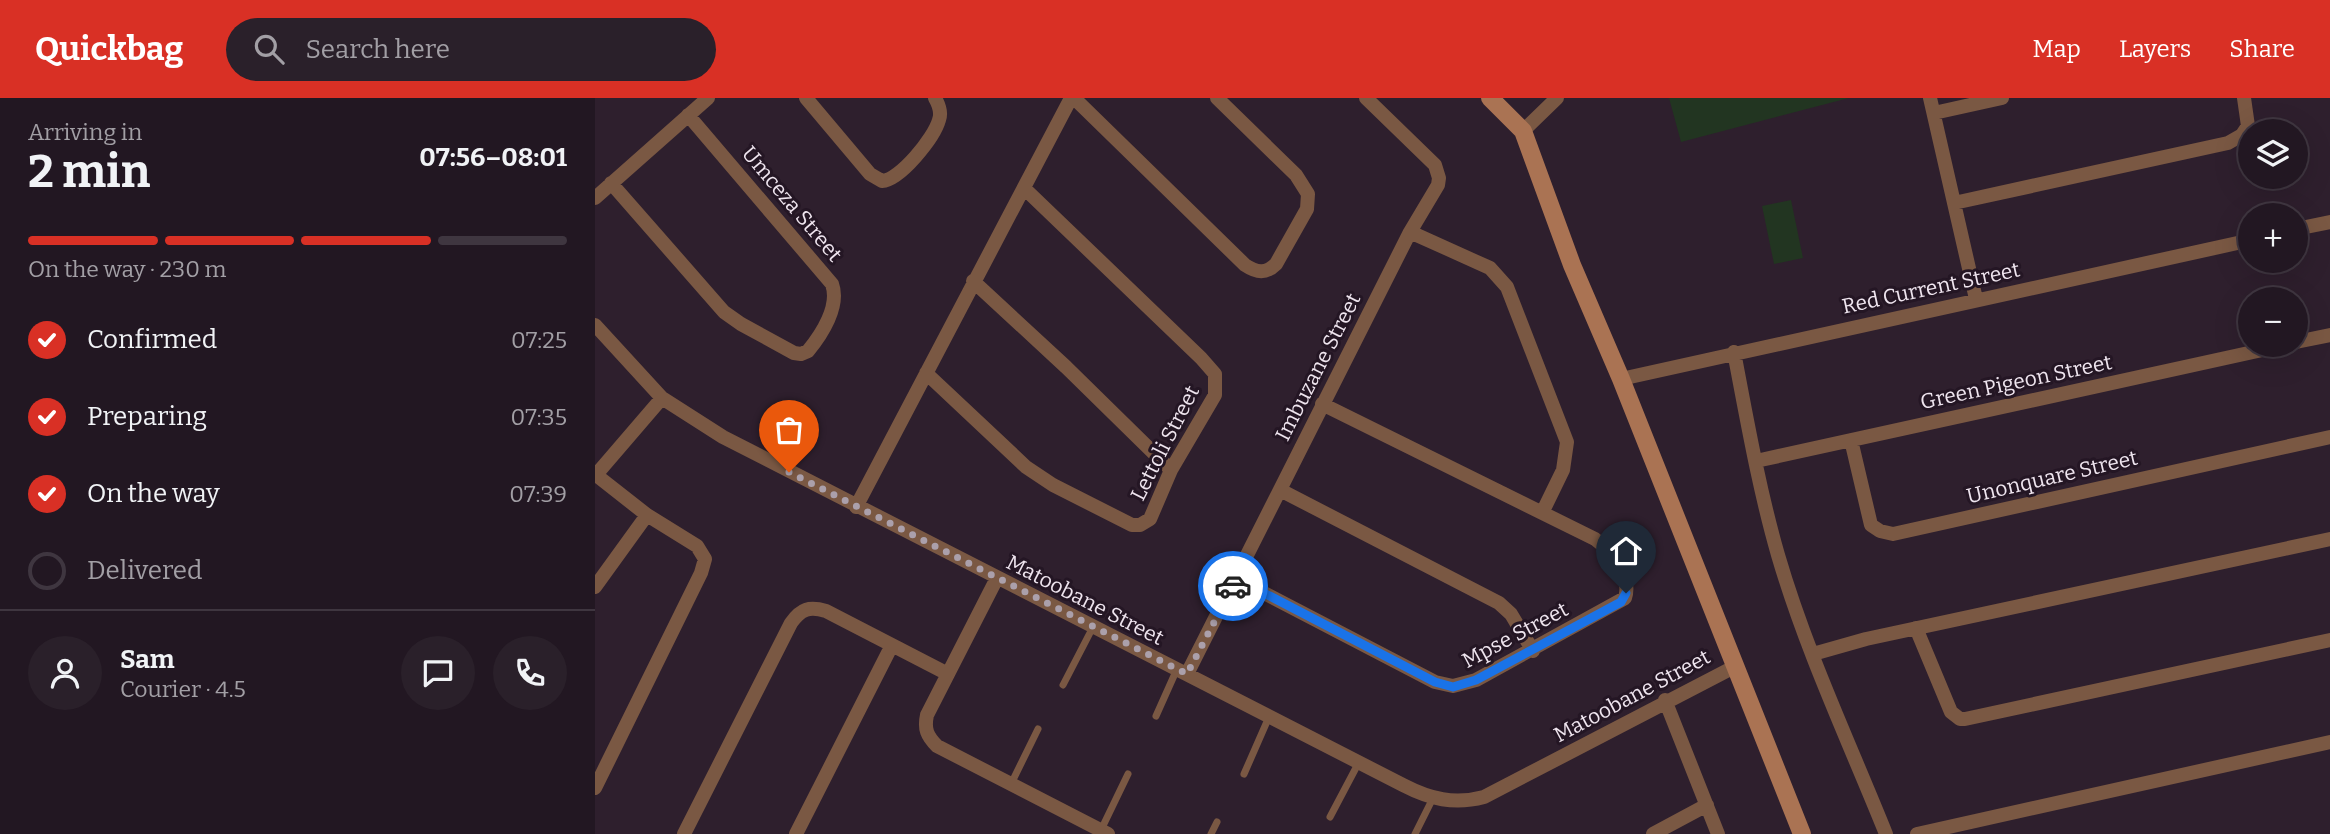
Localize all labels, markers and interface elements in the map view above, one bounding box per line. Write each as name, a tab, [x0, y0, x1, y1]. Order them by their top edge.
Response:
search box	[226, 18, 716, 81]
text: Quickbag	[35, 29, 184, 69]
icon: search	[250, 30, 288, 68]
text: Search here	[306, 34, 450, 65]
text: Map	[2033, 35, 2081, 63]
text: Layers	[2119, 35, 2191, 63]
text: Share	[2229, 35, 2295, 63]
text: Arriving in	[28, 118, 142, 146]
map controls	[2238, 119, 2308, 357]
button: layers	[2238, 119, 2308, 189]
street label: Umceza Street	[736, 141, 848, 267]
text: 07:56–08:01	[419, 142, 567, 173]
text: 2 min	[28, 144, 150, 199]
button: +	[2238, 203, 2308, 273]
text: On the way · 230 m	[28, 255, 226, 283]
street label: Red Current Street	[1840, 256, 2023, 320]
button: −	[2238, 287, 2308, 357]
street label: Imbuzane Street	[1270, 288, 1367, 445]
icon: check	[28, 321, 66, 359]
text: Confirmed	[87, 324, 217, 355]
text: 07:25	[511, 326, 567, 354]
street label: Green Pigeon Street	[1918, 349, 2115, 415]
street label: Lettoli Street	[1125, 381, 1205, 505]
icon: check	[28, 398, 66, 436]
pin	[759, 400, 819, 472]
text: Preparing	[87, 401, 207, 432]
text: 07:35	[510, 403, 567, 431]
icon: bag	[770, 411, 808, 449]
street label: Unonquare Street	[1964, 445, 2140, 509]
icon: check	[28, 475, 66, 513]
text: On the way	[87, 478, 220, 509]
text: 07:39	[509, 480, 567, 508]
pin	[1596, 521, 1656, 593]
icon: home	[1607, 532, 1645, 570]
street label: Matoobane Street	[1002, 549, 1168, 651]
courier	[1198, 551, 1268, 621]
text: Delivered	[87, 555, 202, 586]
icon: car	[1214, 567, 1252, 605]
street label: Mpse Street	[1458, 596, 1573, 674]
button: person	[28, 636, 102, 710]
button: chat	[401, 636, 475, 710]
button: phone	[493, 636, 567, 710]
text: Sam	[120, 644, 175, 675]
street label: Matoobane Street	[1549, 644, 1715, 748]
text: Courier · 4.5	[120, 675, 246, 703]

